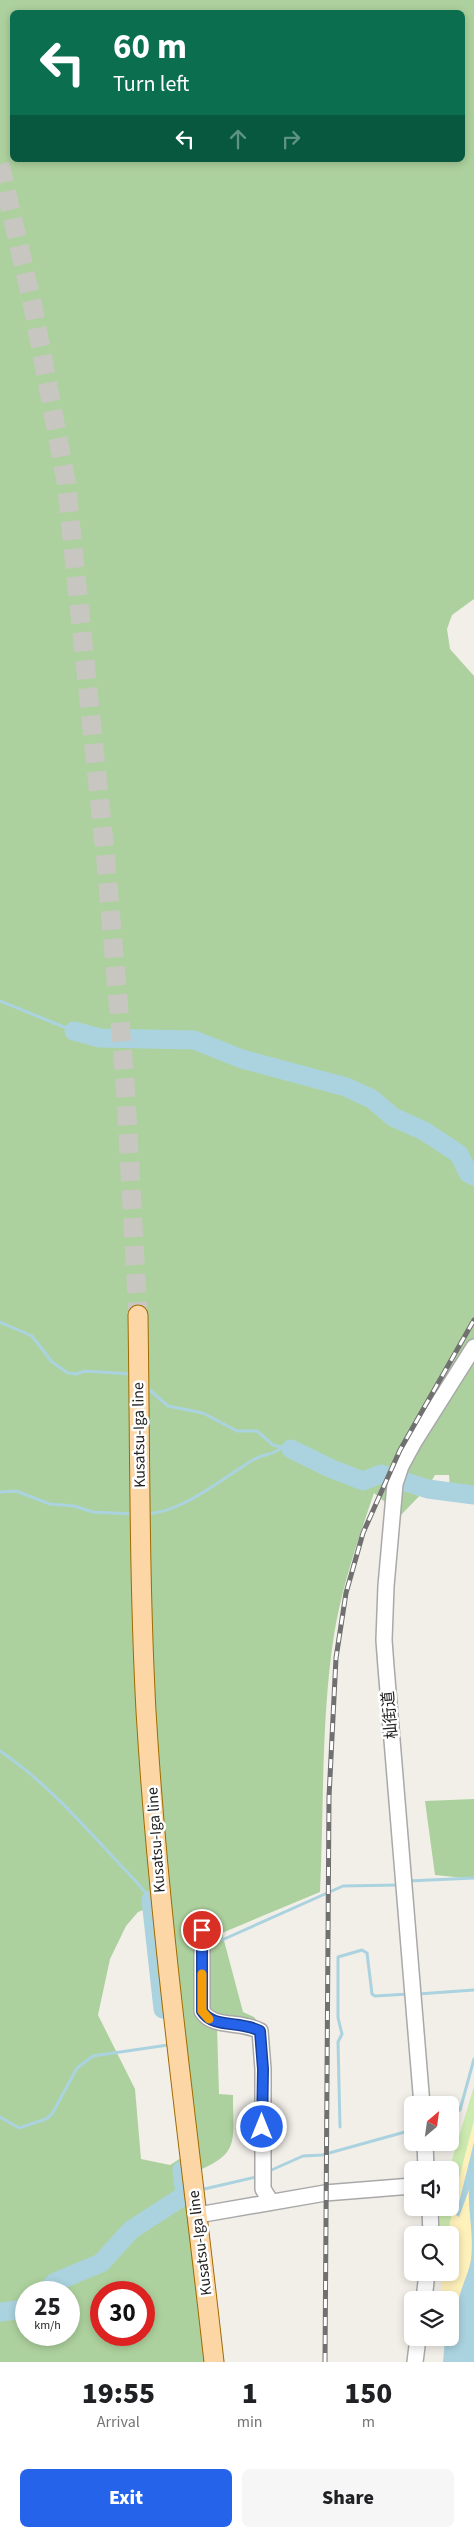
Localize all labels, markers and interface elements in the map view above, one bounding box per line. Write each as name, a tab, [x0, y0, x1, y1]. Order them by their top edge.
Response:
text: 60 m	[113, 22, 187, 72]
icon: left	[30, 30, 95, 95]
text: Turn left	[113, 68, 189, 100]
icon: left	[171, 125, 199, 153]
icon: ahead	[224, 125, 252, 153]
icon: right	[277, 125, 305, 153]
street label: Kusatsu-Iga line	[127, 1382, 151, 1488]
street label: 杣街道	[377, 1690, 403, 1740]
street label: Kusatsu-Iga line	[141, 1786, 171, 1894]
pin	[181, 1909, 223, 1951]
icon: arrive	[188, 1916, 216, 1944]
north arrow	[404, 2096, 459, 2151]
map controls	[404, 2096, 459, 2346]
position arrow	[235, 2100, 287, 2152]
button: sound	[404, 2161, 459, 2216]
street label: Kusatsu-Iga line	[183, 2189, 217, 2297]
button: search	[404, 2226, 459, 2281]
speed limit sign: 30	[90, 2281, 155, 2346]
text: 25	[34, 2289, 61, 2325]
button: layers	[404, 2291, 459, 2346]
text: km/h	[34, 2317, 61, 2334]
text: 19:55	[82, 2372, 155, 2415]
text: 1	[242, 2372, 258, 2415]
text: 150	[344, 2372, 392, 2415]
text: Arrival	[97, 2411, 140, 2433]
text: min	[237, 2411, 263, 2433]
text: m	[362, 2411, 375, 2433]
button: Exit	[20, 2469, 232, 2527]
button: Share	[242, 2469, 454, 2527]

